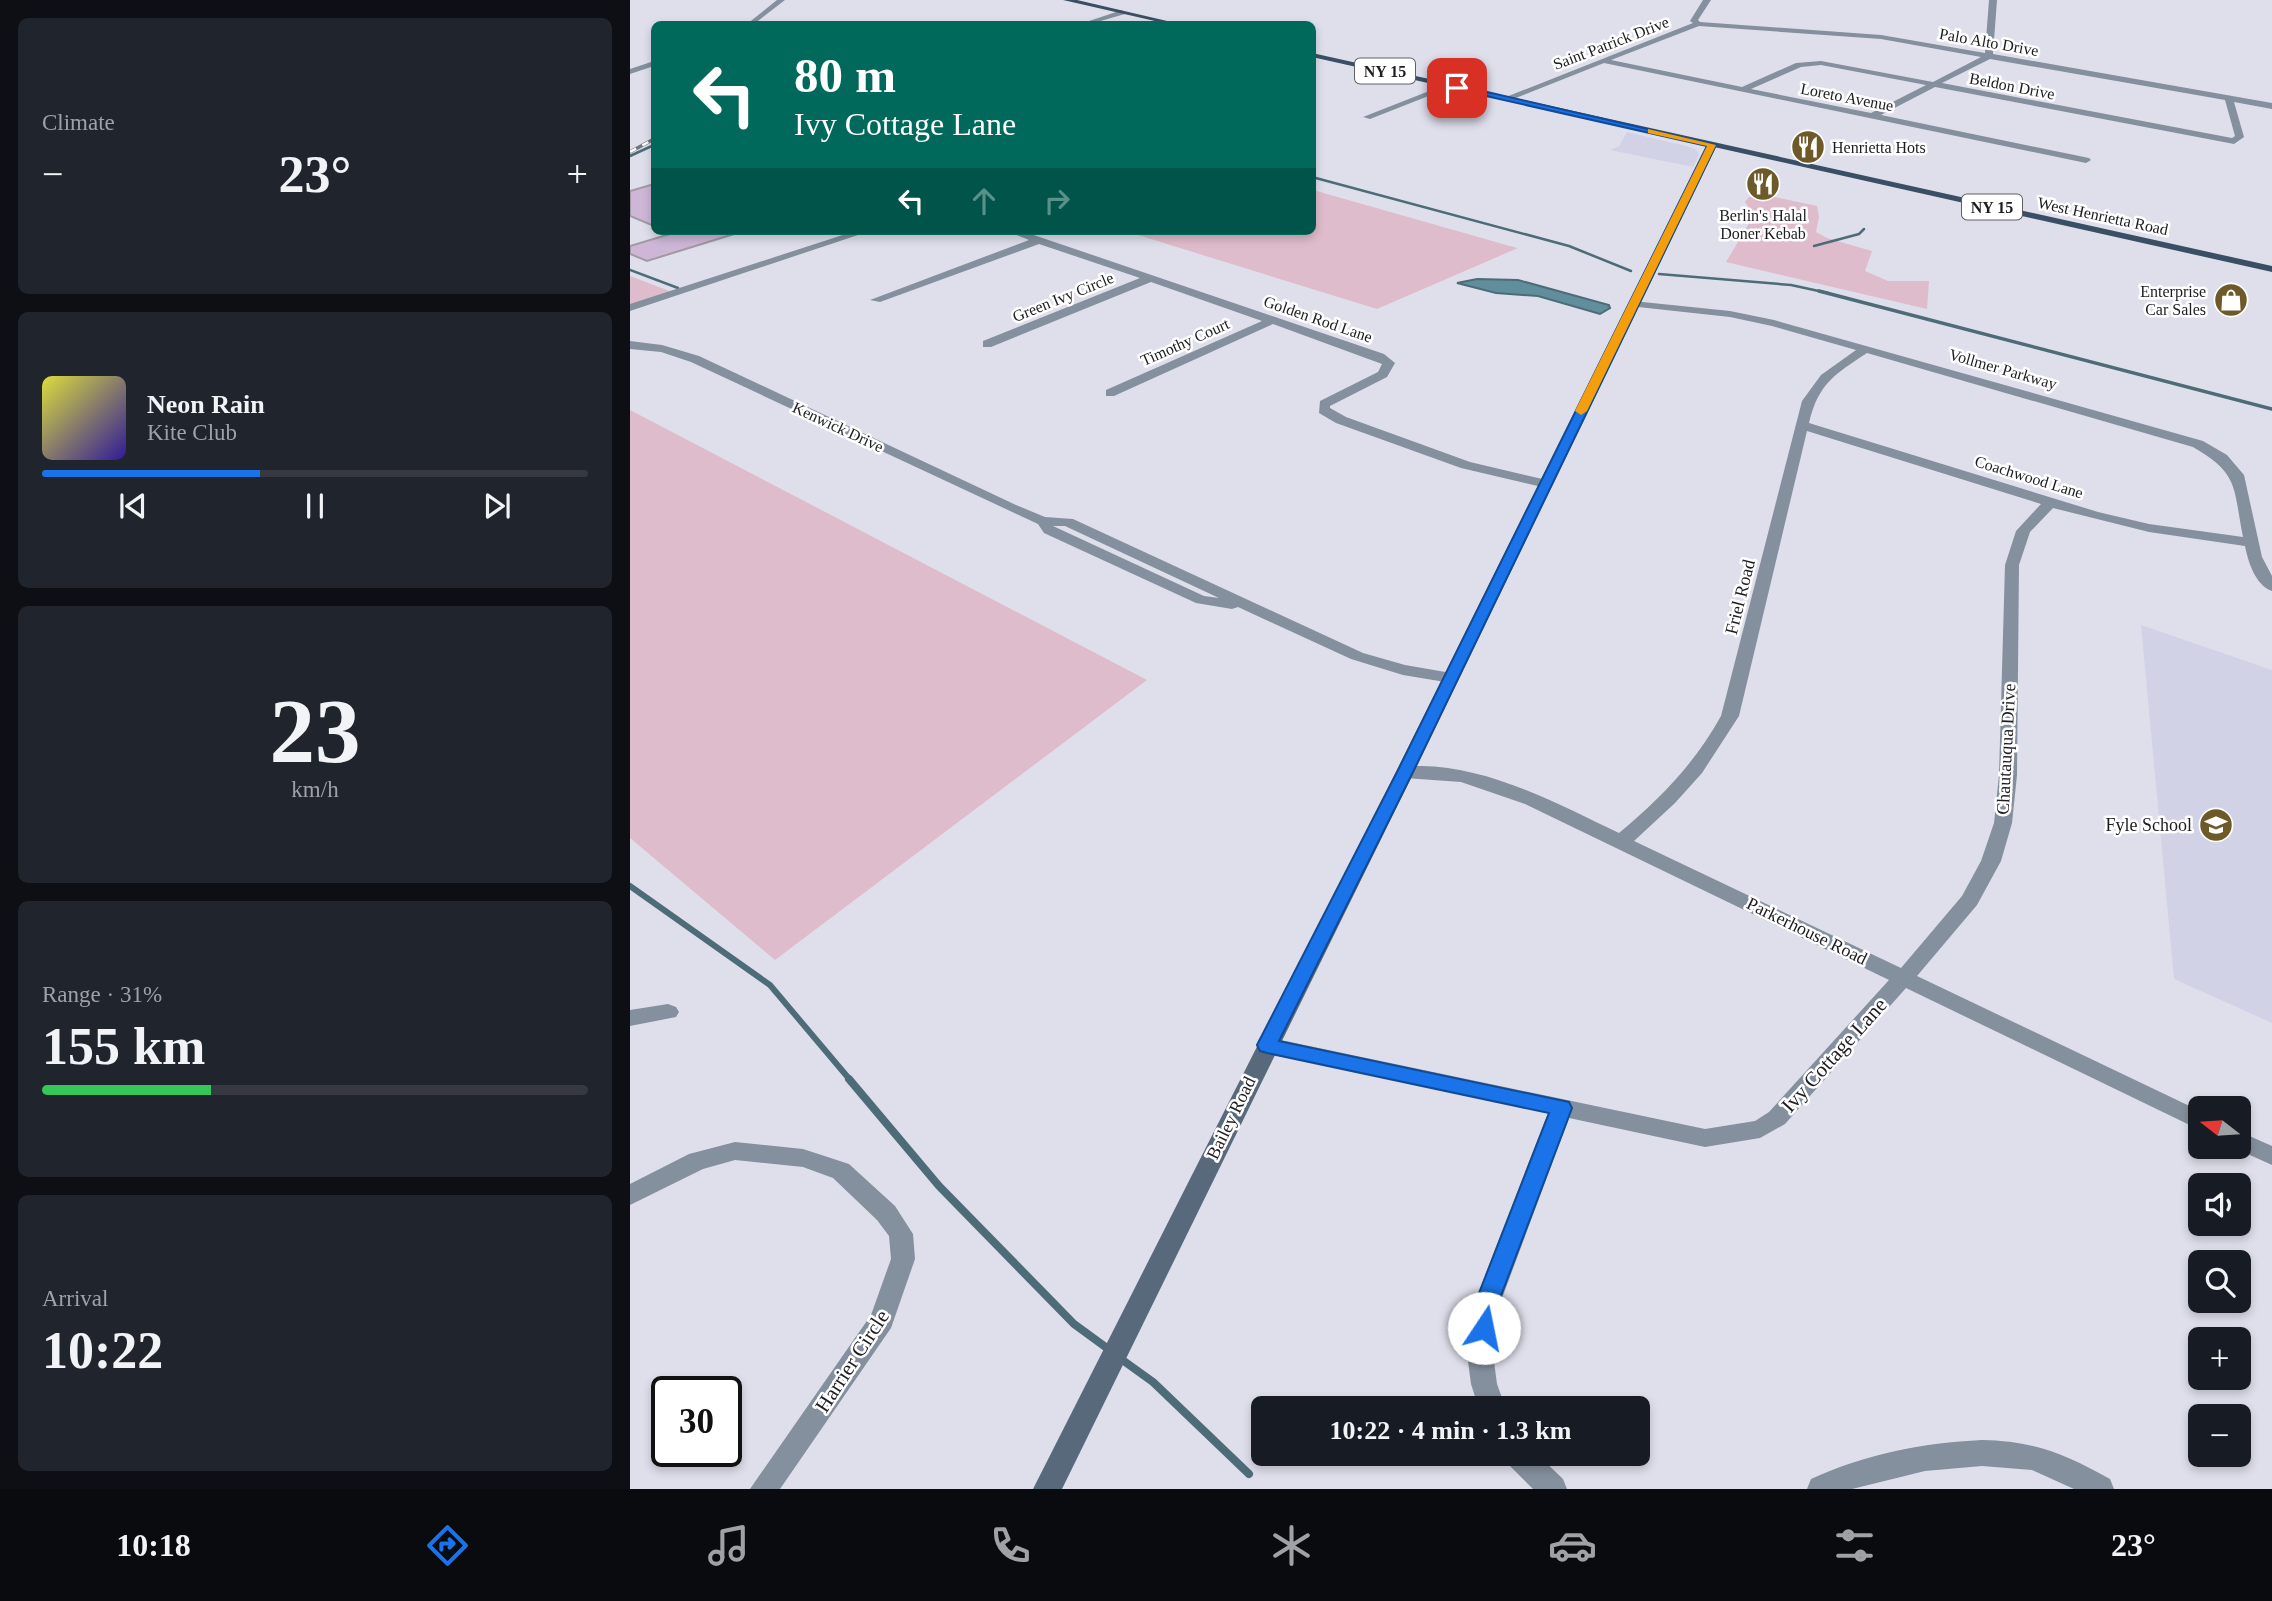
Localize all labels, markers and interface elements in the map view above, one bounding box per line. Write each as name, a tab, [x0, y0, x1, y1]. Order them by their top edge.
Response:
street label: Saint Patrick Drive	[1551, 13, 1671, 73]
street label: Palo Alto Drive	[1938, 25, 2040, 59]
text: 80 m	[794, 48, 896, 103]
icon: left	[679, 49, 770, 140]
road number: NY 15	[1355, 58, 1415, 83]
pin	[1427, 58, 1487, 118]
icon: arrive	[1438, 69, 1476, 107]
street label: Beldon Drive	[1968, 69, 2056, 103]
street label: Loreto Avenue	[1799, 80, 1895, 114]
text: Ivy Cottage Lane	[794, 106, 1016, 142]
text: Climate	[42, 110, 115, 135]
restaurant icon: Henrietta Hots	[1789, 128, 1827, 166]
place label: Henrietta Hots	[1832, 139, 1926, 156]
text: 23°	[279, 146, 351, 203]
text: −	[42, 153, 63, 195]
text: +	[567, 153, 588, 195]
restaurant icon: Berlin's Halal Doner Kebab	[1744, 165, 1782, 203]
icon: left	[892, 182, 930, 220]
icon: ahead	[965, 182, 1003, 220]
icon: right	[1038, 182, 1076, 220]
street label: West Henrietta Road	[2036, 194, 2170, 238]
road number: NY 15	[1962, 195, 2022, 220]
place label: Berlin's Halal Doner Kebab	[1719, 207, 1807, 242]
street label: Green Ivy Circle	[1010, 269, 1116, 326]
shop icon: Enterprise Car Sales	[2212, 281, 2250, 319]
place label: Enterprise Car Sales	[2140, 283, 2206, 318]
street label: Golden Rod Lane	[1261, 292, 1375, 346]
street label: Timothy Court	[1138, 315, 1233, 370]
street label: Vollmer Parkway	[1947, 345, 2059, 393]
text: Neon Rain	[147, 390, 265, 419]
street label: Kenwick Drive	[790, 399, 886, 455]
text: Kite Club	[147, 420, 237, 445]
street label: Coachwood Lane	[1973, 452, 2085, 502]
icon: previous	[114, 487, 152, 525]
icon: pause	[296, 487, 334, 525]
icon: next	[478, 487, 516, 525]
street label: Friel Road	[1721, 557, 1759, 637]
text: 23	[270, 681, 361, 782]
street label: Chautauqua Drive	[1993, 683, 2019, 815]
text: km/h	[291, 777, 339, 802]
school or university icon: Fyle School	[2197, 806, 2235, 844]
place label: Fyle School	[2105, 815, 2192, 835]
street label: Parkerhouse Road	[1744, 893, 1870, 969]
text: Range · 31%	[42, 982, 162, 1007]
street label: Ivy Cottage Lane	[1776, 993, 1892, 1117]
text: 155 km	[42, 1018, 205, 1075]
street label: Bailey Road	[1202, 1073, 1260, 1163]
north arrow	[2188, 1096, 2250, 1158]
map controls	[2188, 1096, 2251, 1467]
button: sound	[2188, 1173, 2251, 1236]
button: search	[2188, 1250, 2251, 1313]
text: Arrival	[42, 1286, 108, 1311]
position arrow	[1447, 1291, 1521, 1365]
street label: Harrier Circle	[810, 1305, 894, 1417]
text: 10:22	[42, 1322, 163, 1379]
button: +	[2188, 1327, 2251, 1390]
speed limit sign: 30	[651, 1376, 742, 1467]
button: −	[2188, 1404, 2251, 1467]
text: 10:22 · 4 min · 1.3 km	[1330, 1416, 1571, 1445]
icon: directions	[423, 1521, 472, 1570]
icon: music	[704, 1521, 753, 1570]
icon: phone	[986, 1521, 1035, 1570]
icon: climate	[1267, 1521, 1316, 1570]
icon: car	[1548, 1521, 1597, 1570]
icon: filters	[1830, 1521, 1879, 1570]
text: 10:18	[116, 1527, 191, 1563]
text: 23°	[2111, 1527, 2156, 1563]

